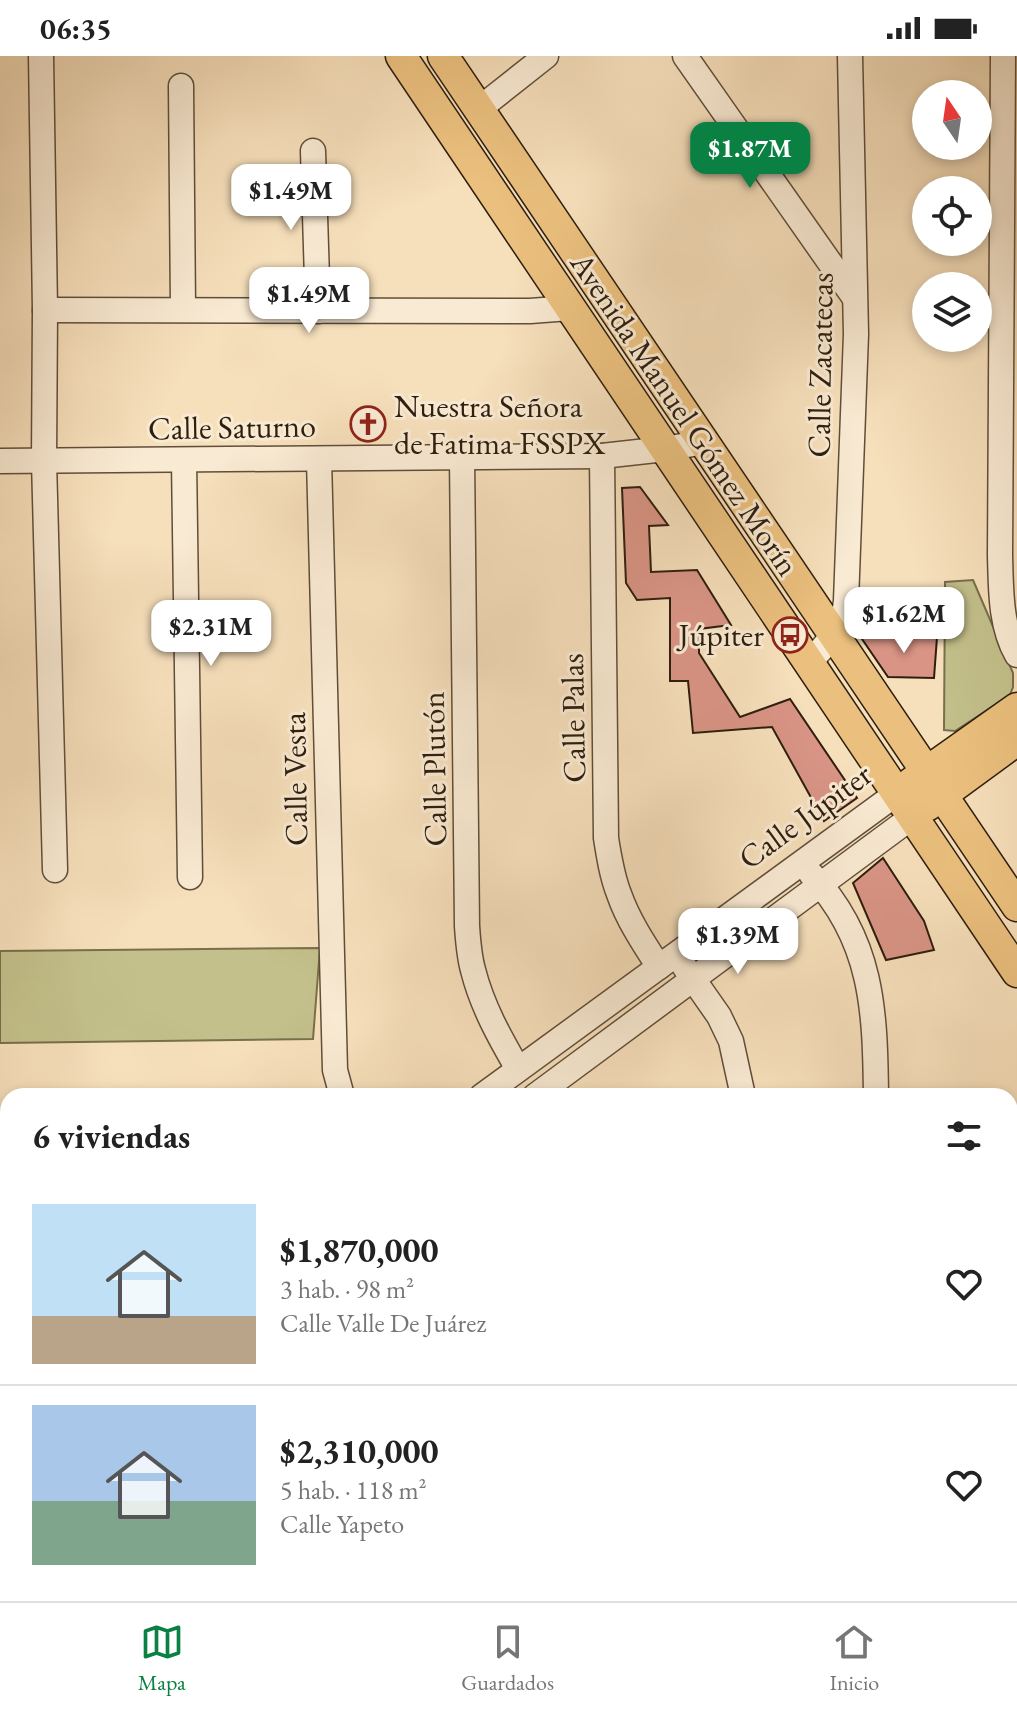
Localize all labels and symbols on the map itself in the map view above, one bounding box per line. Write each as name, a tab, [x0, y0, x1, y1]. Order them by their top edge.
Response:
north arrow	[912, 80, 992, 160]
pin: $1.87M	[685, 122, 815, 190]
pin: $1.49M	[226, 164, 356, 232]
street label: Avenida Manuel Gómez Morín	[560, 243, 809, 584]
pin: $1.49M	[244, 267, 374, 335]
street label: Calle Zacatecas	[797, 272, 843, 458]
place label: Nuestra Señora de Fatima FSSPX	[394, 385, 606, 464]
street label: Calle Saturno	[148, 405, 316, 449]
church icon: Nuestra Señora de Fatima FSSPX	[349, 405, 387, 443]
pin: $1.62M	[839, 587, 969, 655]
pin: $2.31M	[146, 600, 276, 668]
place label: Júpiter	[676, 614, 764, 656]
bus stop icon: Júpiter	[771, 616, 809, 654]
street label: Calle Palas	[551, 653, 595, 783]
street label: Calle Plutón	[412, 691, 456, 847]
street label: Calle Vesta	[273, 712, 317, 846]
street label: Calle Júpiter	[730, 753, 880, 879]
pin: $1.39M	[673, 908, 803, 976]

